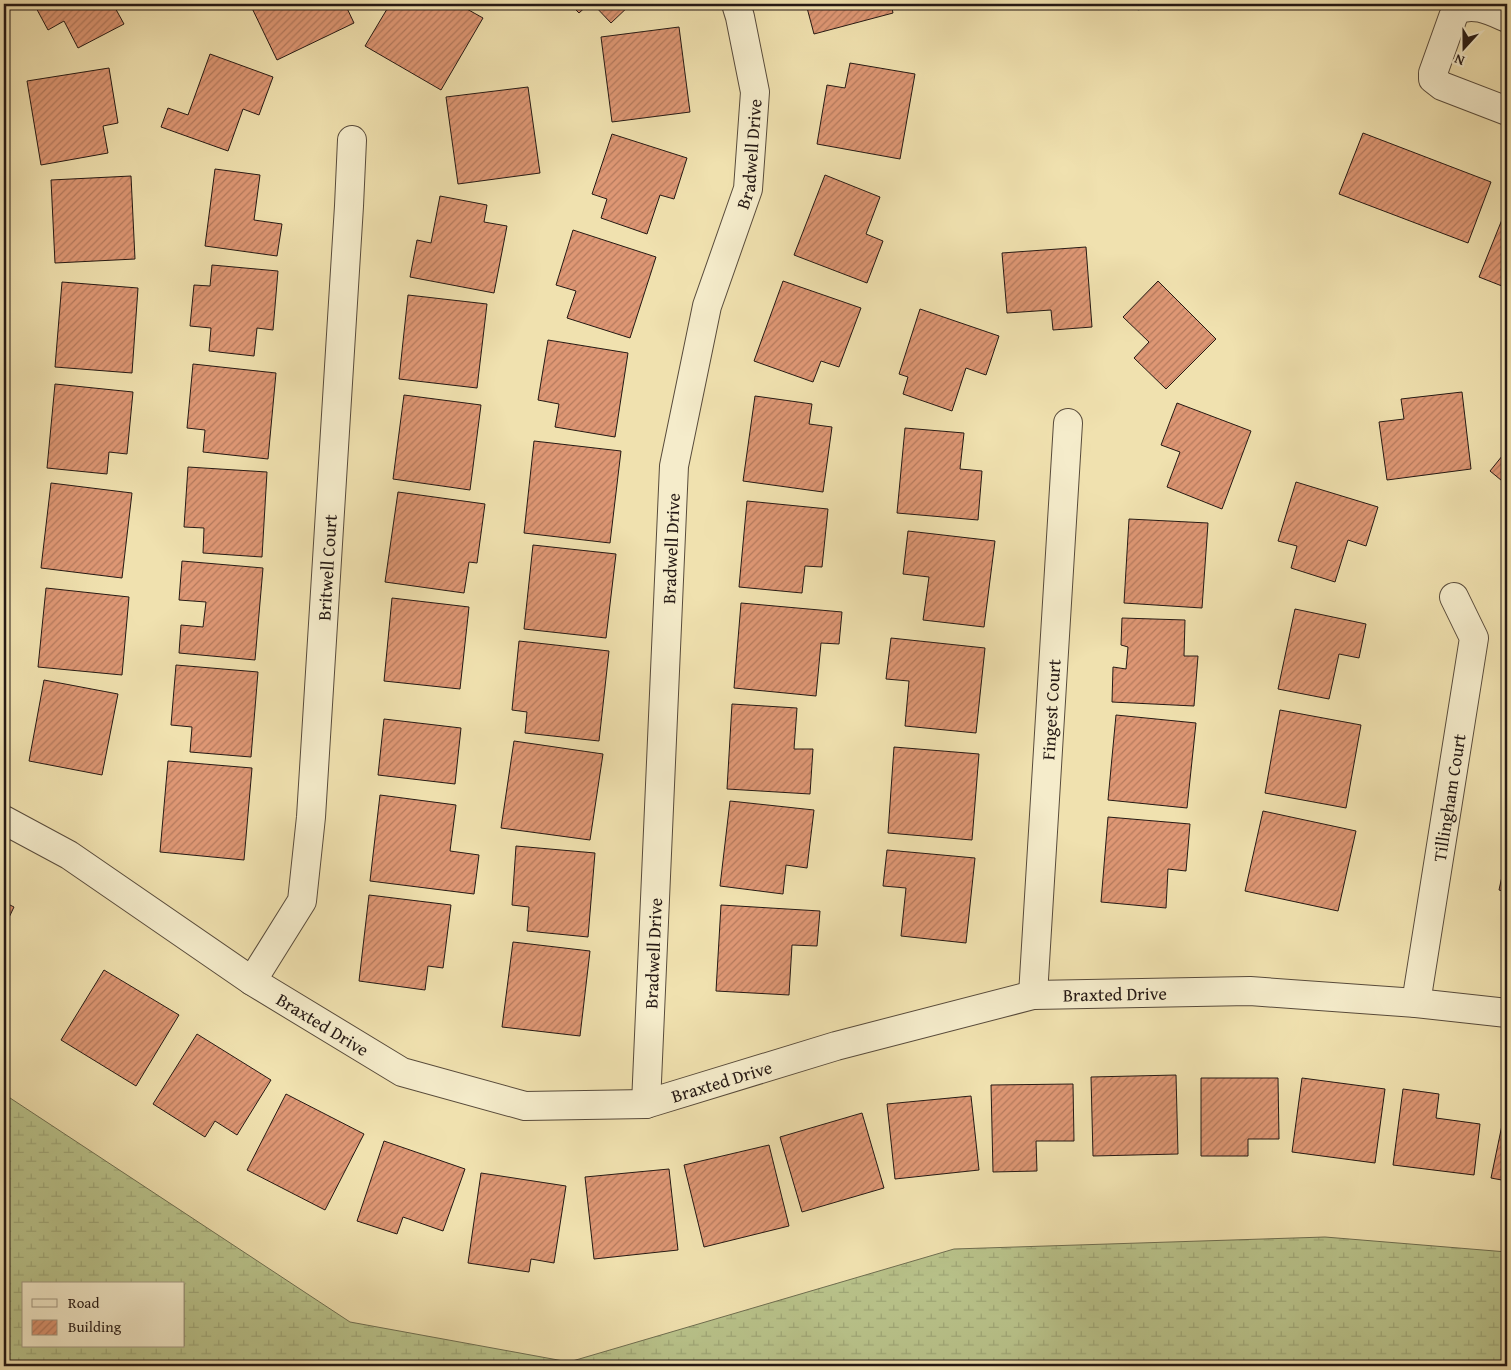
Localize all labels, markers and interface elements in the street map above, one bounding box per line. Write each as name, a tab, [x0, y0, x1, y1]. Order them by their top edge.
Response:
north arrow	[1438, 22, 1488, 72]
text: N	[1451, 49, 1467, 71]
street label: Bradwell Drive	[728, 98, 768, 213]
street label: Bradwell Drive	[654, 493, 686, 605]
street label: Britwell Court	[310, 513, 343, 621]
street label: Fingest Court	[1034, 657, 1067, 761]
street label: Tillingham Court	[1425, 731, 1472, 864]
street label: Bradwell Drive	[637, 897, 669, 1009]
street label: Braxted Drive	[1063, 979, 1167, 1008]
street label: Braxted Drive	[272, 986, 374, 1063]
street label: Braxted Drive	[668, 1053, 775, 1109]
legend	[22, 1282, 185, 1348]
text: Road	[68, 1292, 99, 1313]
text: Building	[68, 1316, 122, 1337]

